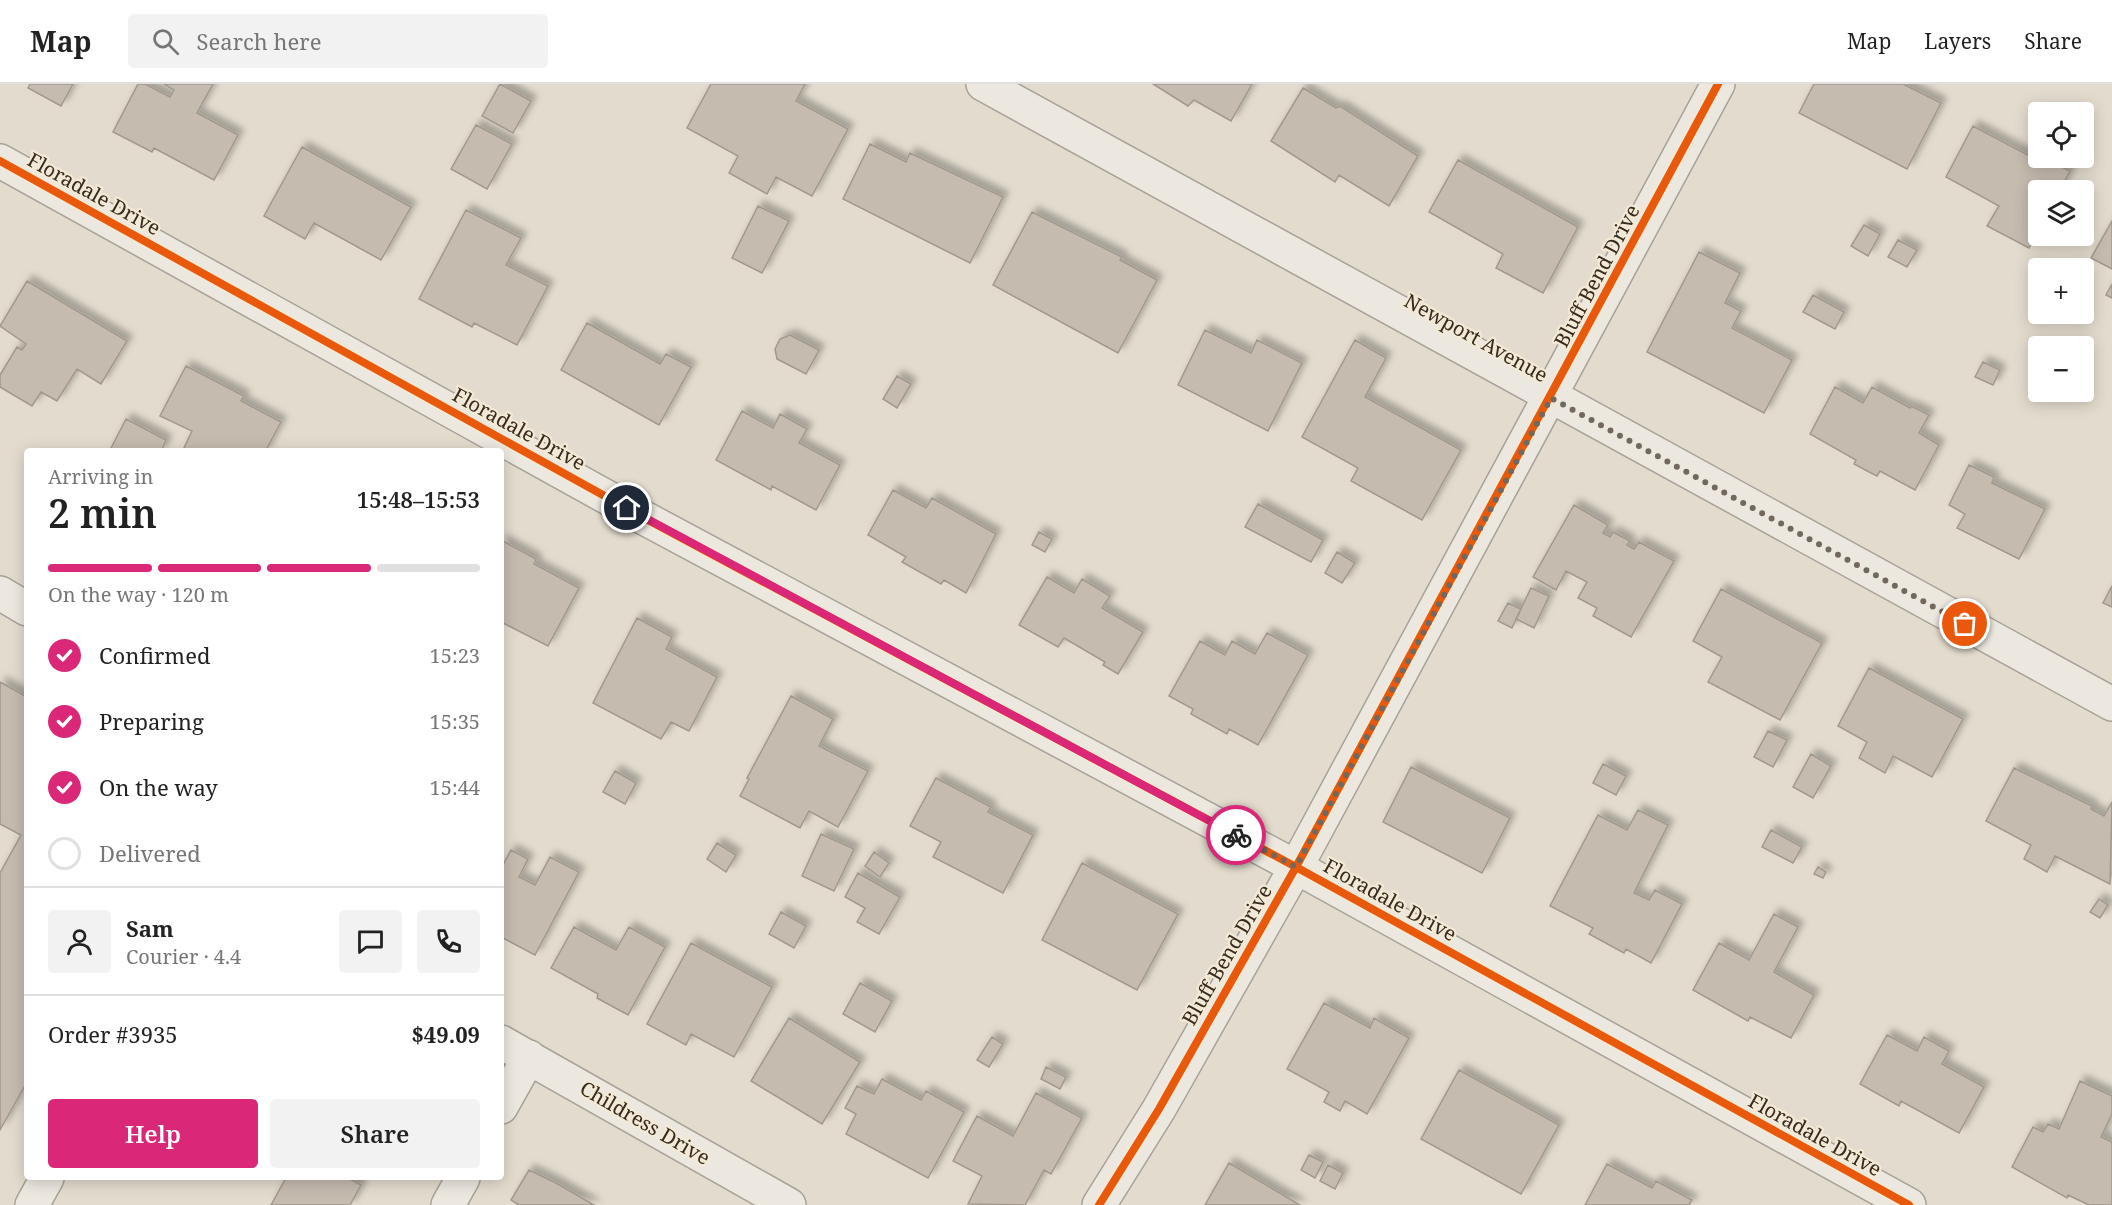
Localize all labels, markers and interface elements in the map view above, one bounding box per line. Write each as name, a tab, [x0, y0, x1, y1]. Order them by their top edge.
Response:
search box	[128, 14, 548, 68]
text: Map	[30, 22, 92, 60]
icon: search	[149, 25, 182, 58]
text: Search here	[197, 26, 321, 56]
text: Map	[1847, 27, 1891, 55]
text: Layers	[1924, 27, 1991, 55]
text: Share	[2024, 27, 2082, 55]
map controls	[2028, 102, 2094, 402]
button: locate	[2028, 102, 2094, 168]
street label: Floradale Drive	[23, 146, 166, 241]
button: layers	[2028, 180, 2094, 246]
street label: Bluff Bend Drive	[1548, 200, 1646, 352]
button: +	[2028, 258, 2094, 324]
street label: Newport Avenue	[1400, 287, 1553, 388]
button: −	[2028, 336, 2094, 402]
street label: Floradale Drive	[448, 381, 591, 476]
text: Arriving in	[48, 463, 153, 490]
pin	[601, 482, 652, 533]
text: 15:48–15:53	[357, 484, 480, 514]
text: 2 min	[48, 486, 157, 539]
icon: home	[610, 491, 643, 524]
text: On the way · 120 m	[48, 581, 229, 608]
pin	[1939, 598, 1990, 649]
icon: bag	[1948, 607, 1981, 640]
icon: check	[48, 639, 81, 672]
text: Confirmed	[99, 640, 210, 670]
text: 15:23	[430, 642, 480, 669]
icon: check	[48, 705, 81, 738]
text: Preparing	[99, 706, 204, 736]
text: 15:35	[430, 708, 480, 735]
icon: check	[48, 771, 81, 804]
text: On the way	[99, 772, 218, 802]
text: 15:44	[430, 774, 480, 801]
courier	[1206, 805, 1266, 865]
icon: bike	[1220, 819, 1253, 852]
text: Delivered	[99, 838, 201, 868]
street label: Floradale Drive	[1319, 852, 1462, 947]
street label: Bluff Bend Drive	[1175, 880, 1278, 1030]
button: person	[48, 910, 111, 973]
button: chat	[339, 910, 402, 973]
button: phone	[417, 910, 480, 973]
text: Sam	[126, 913, 174, 943]
text: Courier · 4.4	[126, 943, 241, 970]
text: Order #3935	[48, 1019, 178, 1049]
text: $49.09	[411, 1019, 480, 1049]
street label: Childress Drive	[575, 1074, 715, 1171]
street label: Floradale Drive	[1744, 1087, 1887, 1182]
button: Help	[48, 1099, 258, 1168]
button: Share	[270, 1099, 480, 1168]

